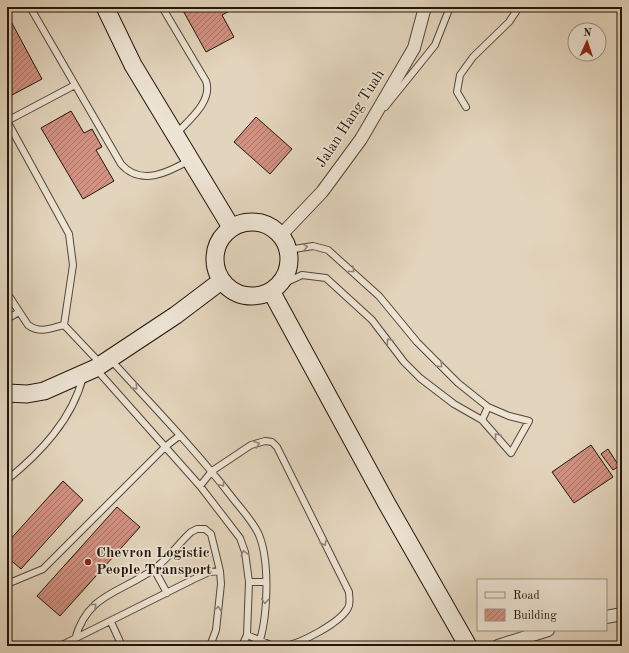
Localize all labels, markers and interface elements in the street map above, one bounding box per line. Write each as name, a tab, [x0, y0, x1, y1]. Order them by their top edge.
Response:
north arrow	[567, 22, 607, 62]
text: N	[583, 28, 593, 39]
street label: Jalan Hang Tuah	[314, 67, 388, 171]
one-way arrow	[301, 244, 308, 252]
one-way arrow	[347, 265, 355, 273]
one-way arrow	[386, 339, 393, 346]
one-way arrow	[435, 360, 443, 368]
one-way arrow	[130, 382, 138, 390]
one-way arrow	[494, 433, 501, 441]
one-way arrow	[253, 440, 260, 448]
one-way arrow	[217, 479, 224, 486]
one-way arrow	[319, 539, 327, 546]
place label: Chevron Logistic People Transport	[96, 546, 212, 578]
one-way arrow	[241, 549, 249, 556]
marker: Chevron Logistic People Transport	[83, 557, 93, 567]
legend	[477, 579, 607, 631]
text: Road	[513, 590, 540, 602]
one-way arrow	[260, 598, 269, 604]
one-way arrow	[89, 603, 97, 610]
one-way arrow	[213, 606, 222, 612]
text: Building	[513, 610, 557, 622]

